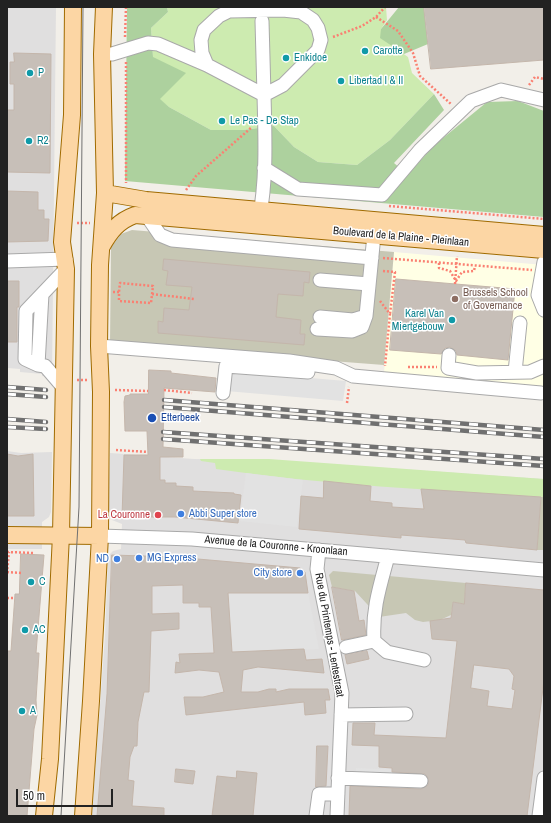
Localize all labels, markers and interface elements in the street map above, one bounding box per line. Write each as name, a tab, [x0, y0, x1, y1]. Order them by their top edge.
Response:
place label: Carotte	[373, 44, 403, 58]
marker: Carotte	[360, 46, 370, 56]
place label: Enkidoe	[294, 51, 327, 65]
marker: Enkidoe	[281, 53, 291, 63]
place label: P	[38, 66, 44, 80]
marker: P	[25, 68, 35, 78]
place label: Libertad I & II	[349, 74, 403, 88]
marker: Libertad I & II	[336, 76, 346, 86]
place label: Le Pas - De Stap	[230, 114, 299, 128]
marker: Le Pas - De Stap	[217, 116, 227, 126]
place label: R2	[37, 134, 49, 148]
marker: R2	[24, 136, 34, 146]
street label: Boulevard de la Plaine - Pleinlaan	[332, 224, 470, 250]
place label: Brussels School of Governance	[463, 286, 528, 312]
marker: Brussels School of Governance	[450, 294, 460, 304]
place label: Karel Van Miertgebouw	[392, 307, 444, 333]
marker: Karel Van Miertgebouw	[447, 315, 457, 325]
place label: Etterbeek	[161, 411, 200, 425]
marker: Etterbeek	[146, 412, 158, 424]
place label: Abbi Super store	[189, 507, 257, 521]
place label: La Couronne	[98, 508, 150, 522]
marker: Abbi Super store	[176, 509, 186, 519]
marker: La Couronne	[153, 510, 163, 520]
street label: Avenue de la Couronne - Kroonlaan	[204, 533, 348, 559]
place label: MG Express	[147, 551, 197, 565]
place label: ND	[96, 552, 109, 566]
marker: MG Express	[134, 553, 144, 563]
marker: ND	[112, 554, 122, 564]
place label: City store	[253, 566, 292, 580]
marker: City store	[295, 568, 305, 578]
street label: Rue du Printemps - Lentestraat	[312, 572, 346, 698]
place label: C	[39, 575, 46, 589]
marker: C	[26, 577, 36, 587]
place label: AC	[33, 623, 46, 637]
marker: AC	[20, 625, 30, 635]
place label: A	[30, 704, 36, 718]
marker: A	[17, 706, 27, 716]
scale bar	[18, 781, 115, 807]
text: 50 m	[23, 788, 45, 804]

